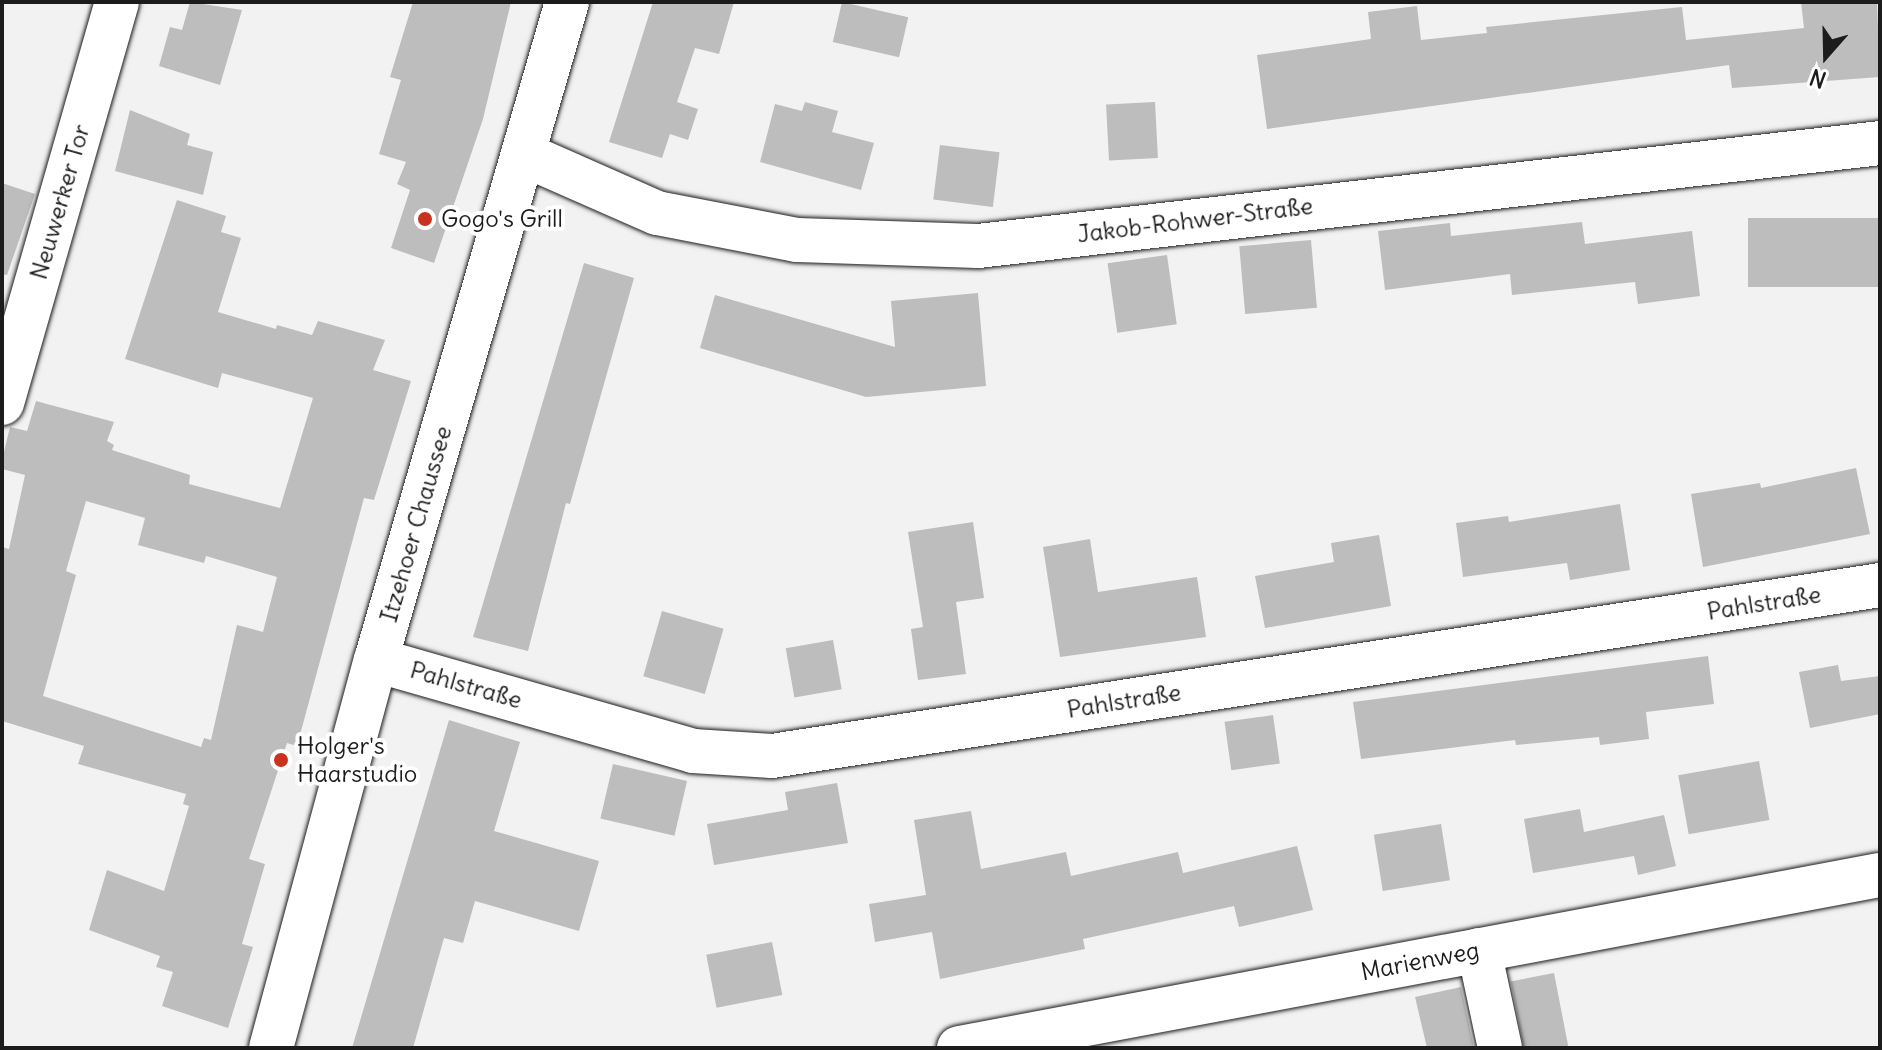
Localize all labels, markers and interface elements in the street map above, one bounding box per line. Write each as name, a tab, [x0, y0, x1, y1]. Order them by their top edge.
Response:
north arrow	[1786, 16, 1866, 96]
text: N	[1806, 63, 1830, 94]
street label: Neuwerker Tor	[24, 121, 96, 283]
street label: Jakob-Rohwer-Straße	[1076, 191, 1314, 249]
place label: Gogo's Grill	[441, 205, 563, 233]
marker: Gogo's Grill	[416, 210, 434, 228]
street label: Itzehoer Chaussee	[374, 423, 458, 625]
street label: Pahlstraße	[1705, 580, 1823, 626]
street label: Pahlstraße	[407, 655, 525, 715]
street label: Pahlstraße	[1065, 678, 1183, 724]
place label: Holger's Haarstudio	[297, 732, 417, 788]
marker: Holger's Haarstudio	[272, 751, 290, 769]
street label: Marienweg	[1358, 935, 1482, 987]

